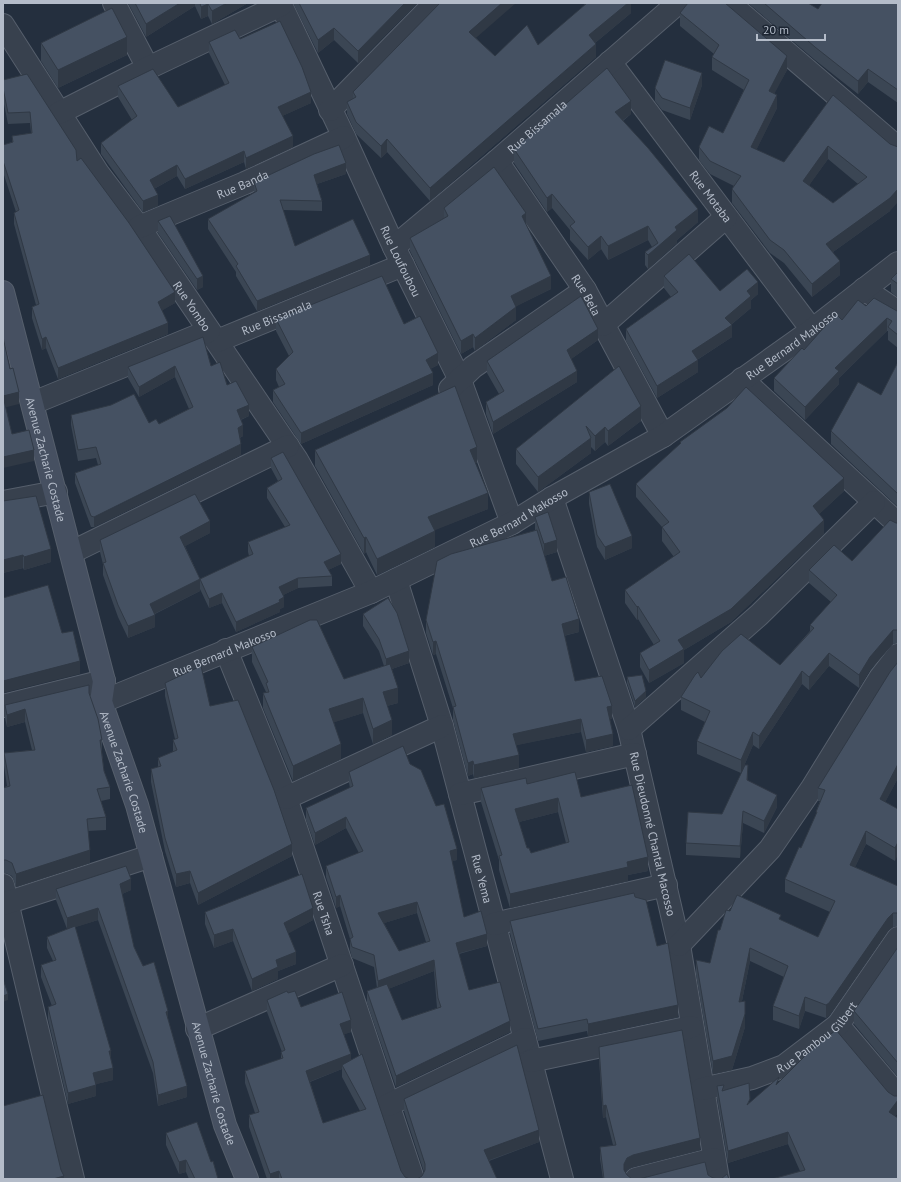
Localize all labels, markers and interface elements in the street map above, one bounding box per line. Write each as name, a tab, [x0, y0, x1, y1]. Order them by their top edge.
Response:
scale bar	[757, 16, 825, 42]
text: 20 m	[763, 22, 789, 37]
street label: Rue Bissamala	[504, 96, 570, 156]
street label: Rue Banda	[214, 166, 271, 201]
street label: Rue Motaba	[687, 167, 736, 225]
street label: Rue Loufoubou	[378, 223, 425, 299]
street label: Rue Bela	[569, 271, 605, 318]
street label: Rue Yombo	[170, 278, 215, 334]
street label: Rue Bissamala	[239, 296, 314, 338]
street label: Rue Bernard Makosso	[743, 305, 841, 382]
street label: Avenue Zacharie Costade	[23, 396, 70, 523]
street label: Rue Bernard Makosso	[467, 483, 570, 550]
street label: Rue Bernard Makosso	[170, 624, 278, 680]
street label: Avenue Zacharie Costade	[97, 709, 152, 835]
street label: Rue Dieudonné Chantal Macosso	[627, 750, 680, 917]
street label: Rue Yema	[469, 853, 496, 905]
street label: Rue Tsha	[310, 889, 339, 937]
street label: Rue Pambou Gilbert	[774, 998, 860, 1076]
street label: Avenue Zacharie Costade	[189, 1020, 240, 1147]

